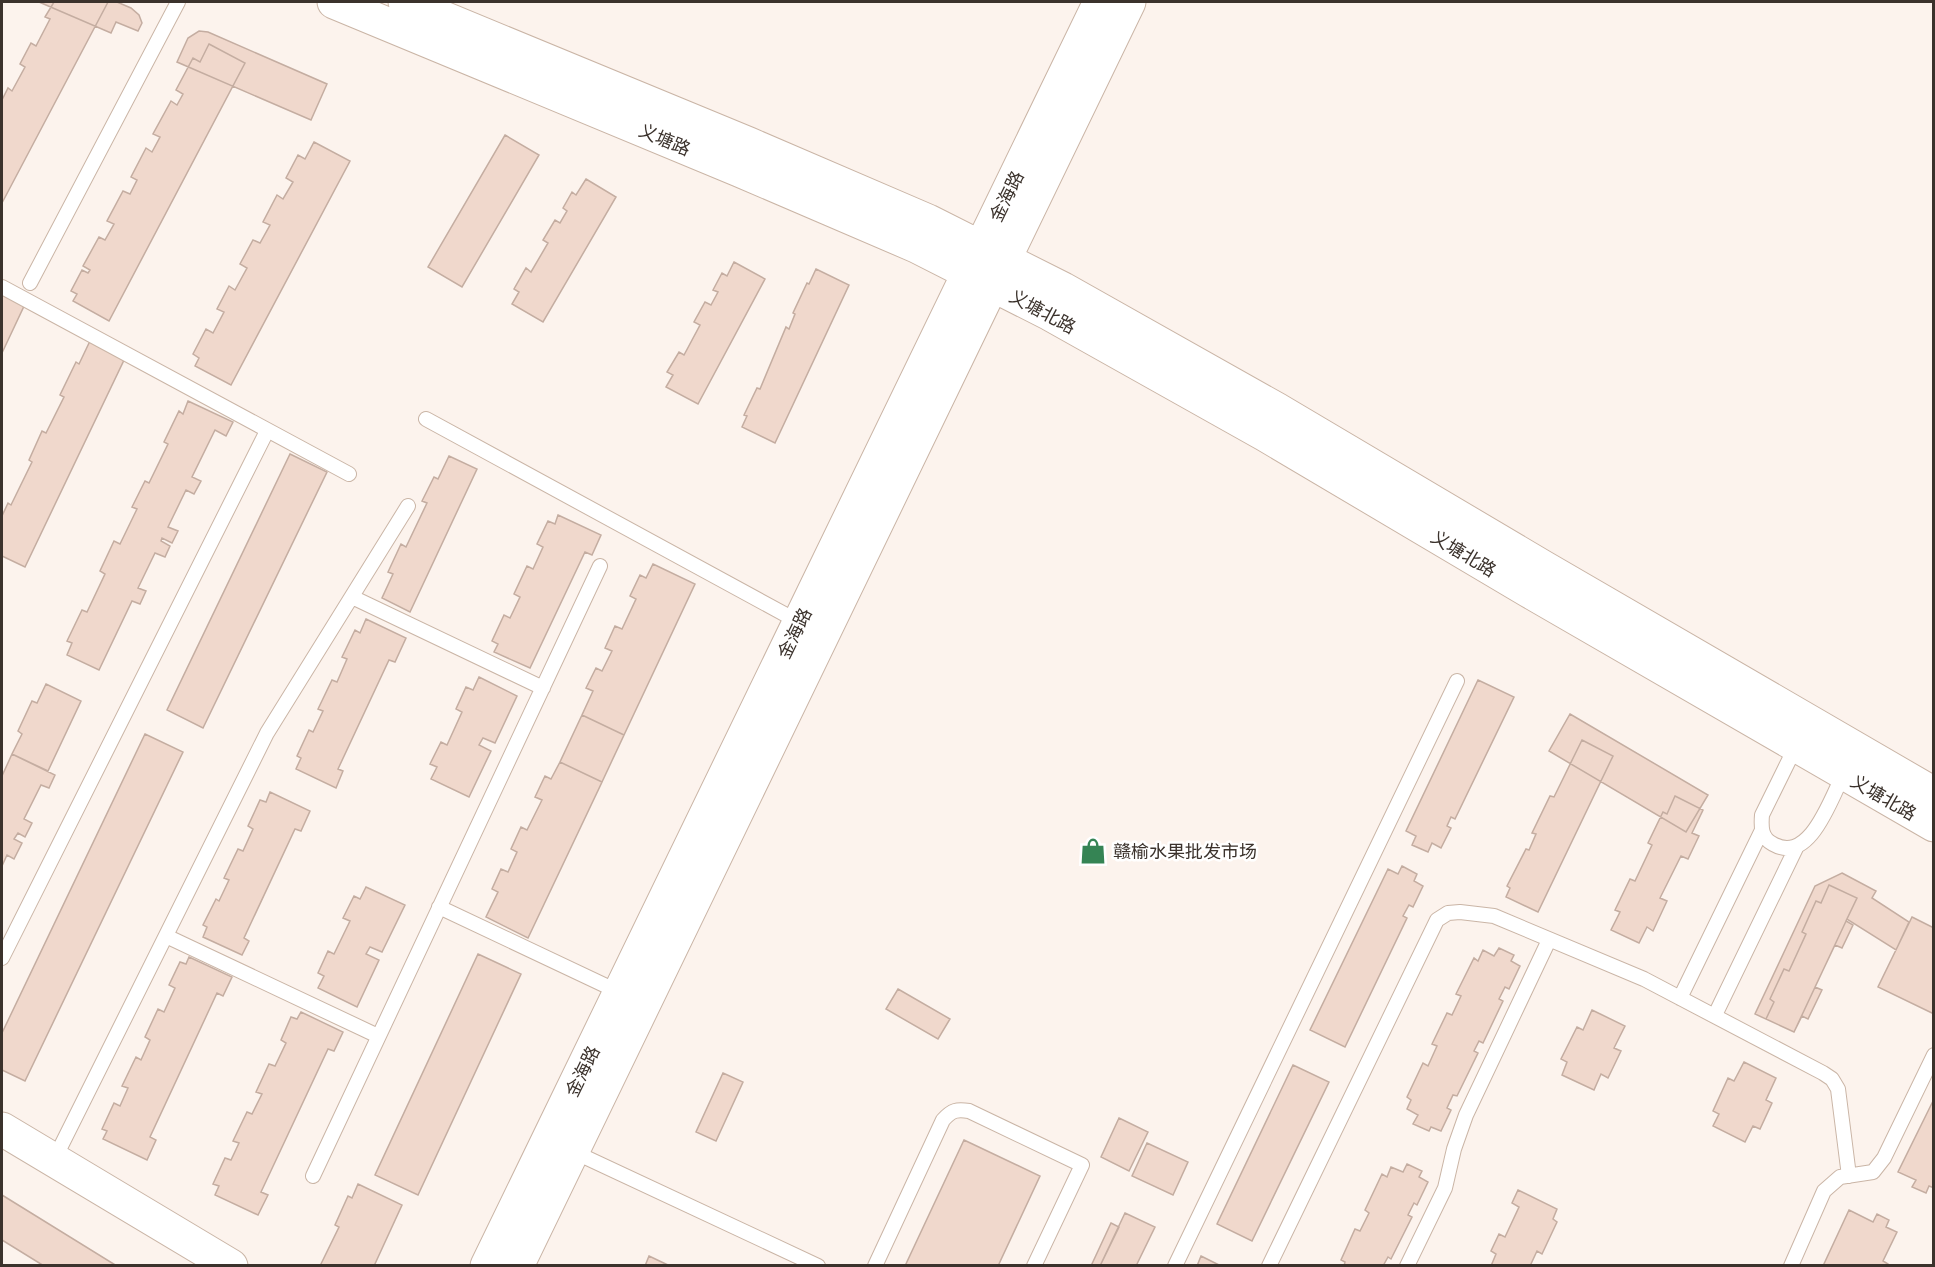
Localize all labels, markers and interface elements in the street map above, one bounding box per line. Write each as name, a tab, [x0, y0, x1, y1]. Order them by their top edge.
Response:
street label: 义塘路	[636, 118, 694, 160]
street label: 金海路	[984, 167, 1028, 225]
street label: 义塘北路	[1006, 284, 1080, 338]
street label: 义塘北路	[1427, 525, 1501, 581]
street label: 金海路	[772, 604, 816, 662]
street label: 义塘北路	[1847, 769, 1921, 825]
shop icon: 赣榆水果批发市场	[1078, 836, 1108, 866]
place label: 赣榆水果批发市场	[1113, 840, 1257, 862]
street label: 金海路	[560, 1042, 604, 1100]

